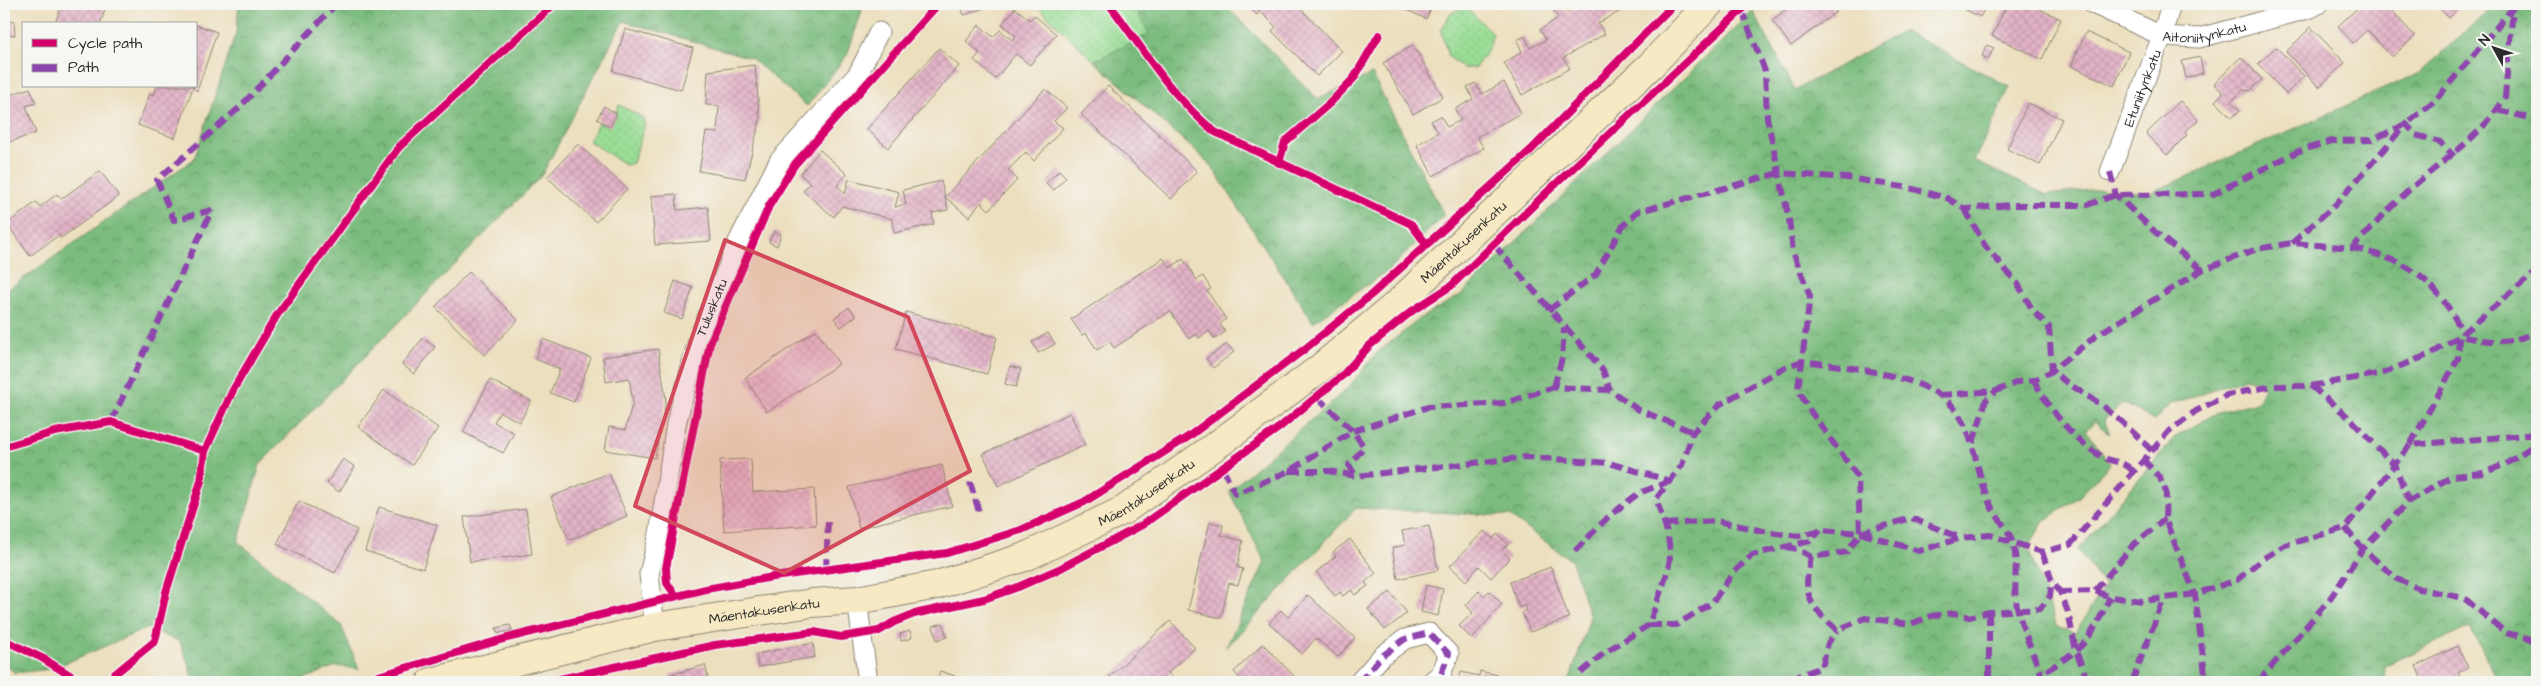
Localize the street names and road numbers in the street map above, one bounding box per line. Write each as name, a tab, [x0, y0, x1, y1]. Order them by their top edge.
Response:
street label: Aitoniitynkatu	[2162, 17, 2248, 49]
street label: Etuniitynkatu	[2119, 47, 2167, 130]
street label: Mäentakusenkatu	[1416, 197, 1511, 288]
street label: Tuluskatu	[692, 276, 733, 340]
street label: Mäentakusenkatu	[1095, 454, 1199, 532]
street label: Mäentakusenkatu	[707, 594, 820, 630]

